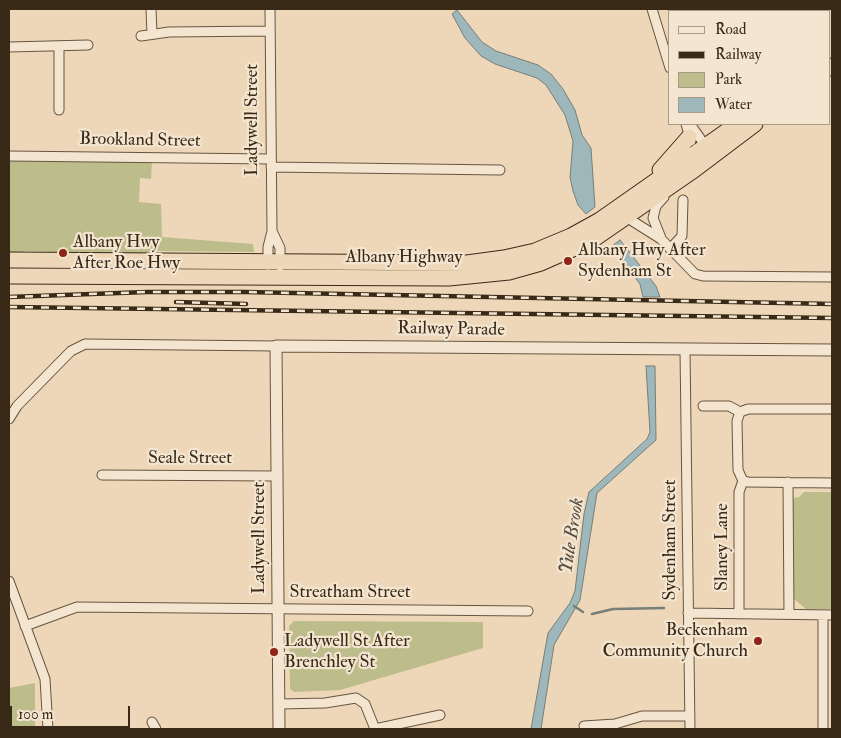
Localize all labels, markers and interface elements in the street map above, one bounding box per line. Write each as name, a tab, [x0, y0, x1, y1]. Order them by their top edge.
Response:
legend	[668, 10, 831, 125]
text: Road	[715, 20, 746, 39]
text: Railway	[715, 45, 761, 64]
street label: Ladywell Street	[242, 64, 264, 176]
text: Park	[715, 70, 742, 89]
text: Water	[715, 95, 752, 114]
street label: Brookland Street	[79, 129, 201, 153]
place label: Albany Hwy After Roe Hwy	[73, 232, 180, 274]
place label: Albany Hwy After Sydenham St	[578, 240, 706, 282]
marker: Albany Hwy After Roe Hwy	[57, 247, 69, 259]
street label: Albany Highway	[346, 247, 462, 269]
marker: Albany Hwy After Sydenham St	[562, 255, 574, 267]
street label: Railway Parade	[397, 318, 505, 342]
street label: Seale Street	[148, 448, 232, 470]
street label: Sydenham Street	[660, 479, 682, 601]
street label: Ladywell Street	[249, 482, 271, 594]
water label: Yule Brook	[556, 496, 590, 576]
street label: Slaney Lane	[712, 503, 734, 591]
street label: Streatham Street	[289, 582, 411, 604]
place label: Beckenham Community Church	[602, 620, 748, 662]
place label: Ladywell St After Brenchley St	[284, 631, 410, 674]
marker: Beckenham Community Church	[752, 635, 764, 647]
marker: Ladywell St After Brenchley St	[268, 646, 280, 658]
scale bar	[12, 696, 132, 728]
text: 100 m	[18, 705, 53, 724]

